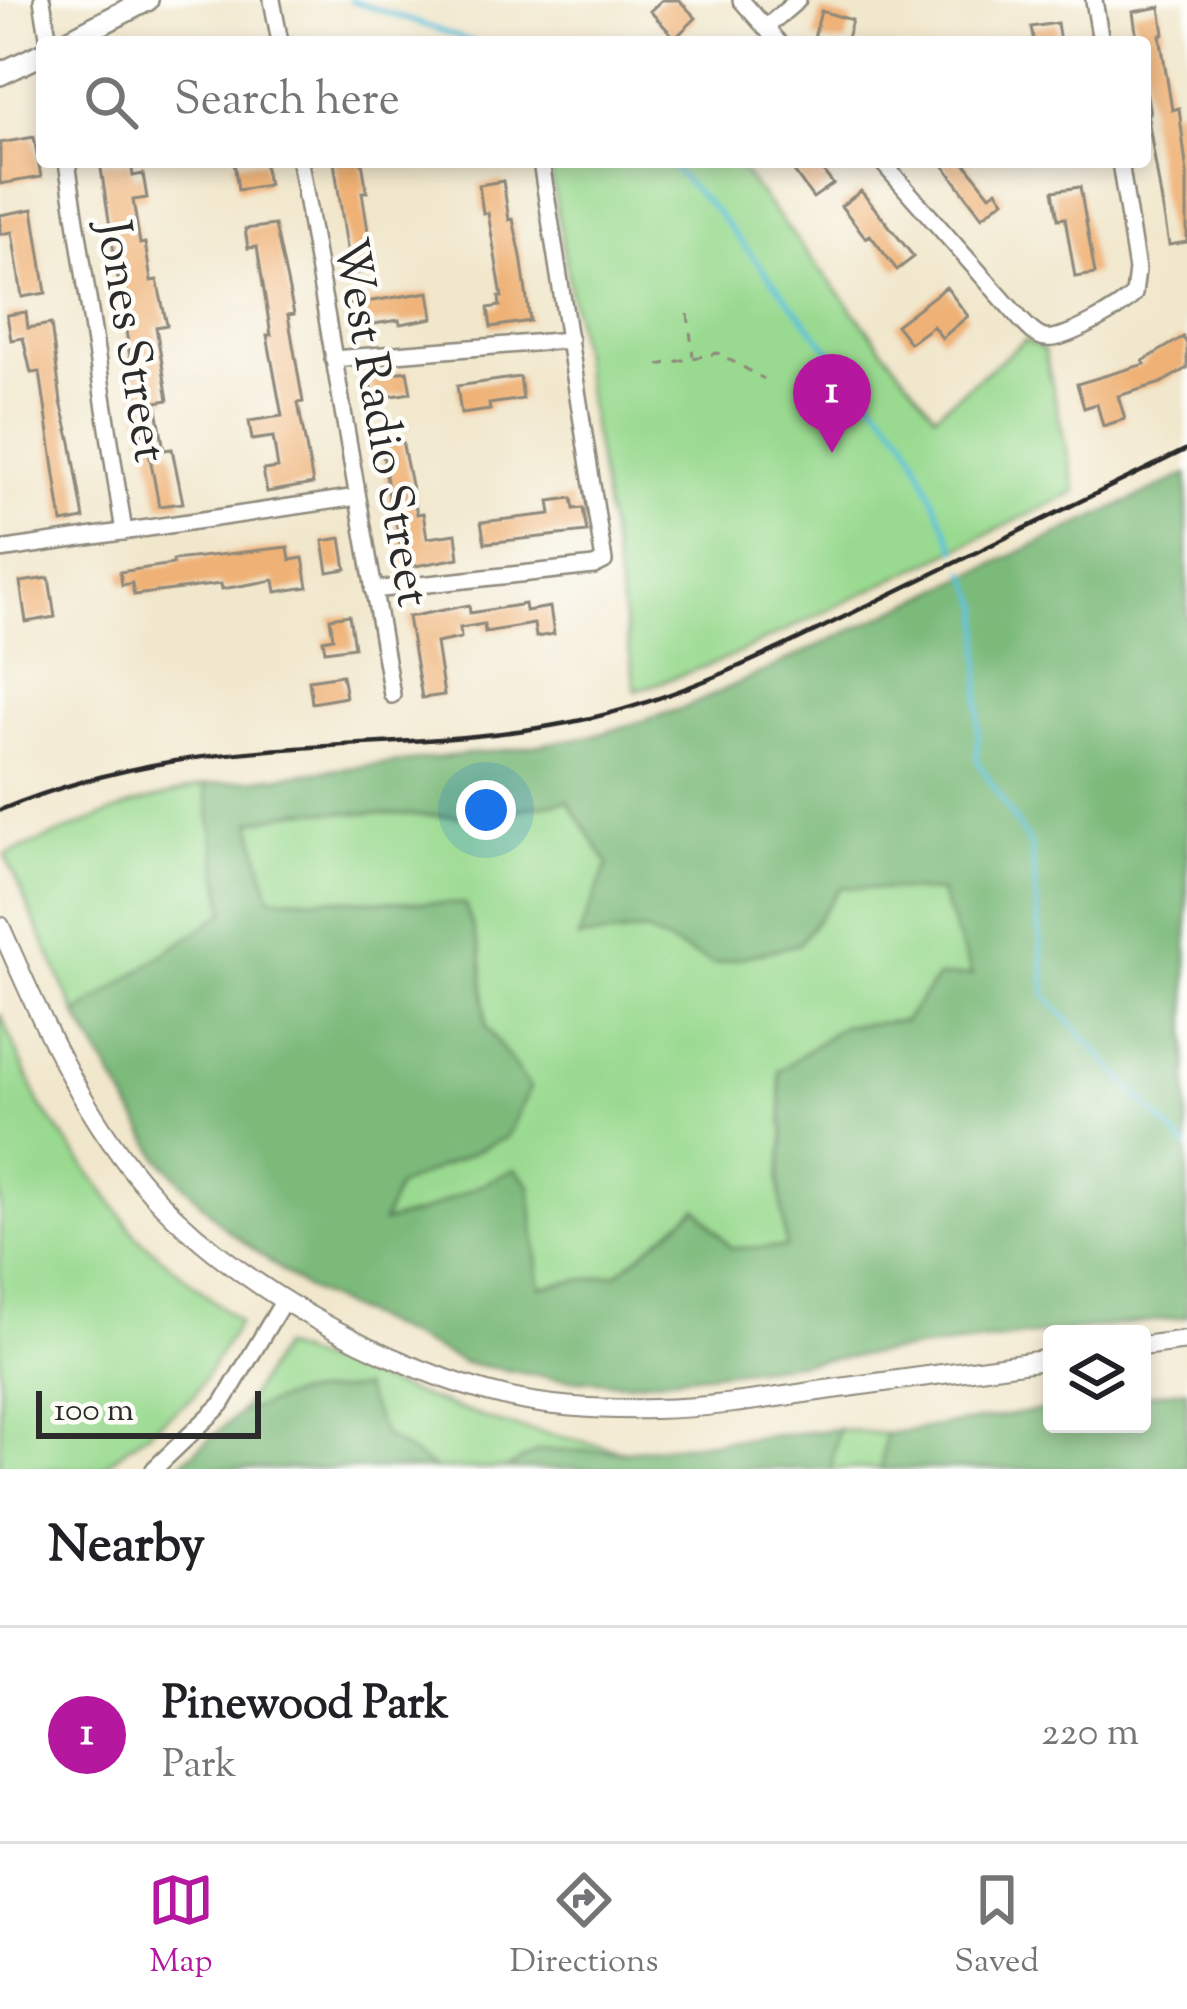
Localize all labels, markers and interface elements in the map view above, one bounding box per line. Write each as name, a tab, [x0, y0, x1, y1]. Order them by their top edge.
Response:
search box	[36, 36, 1151, 168]
icon: search	[78, 69, 144, 135]
text: Search here	[174, 70, 400, 135]
street label: Jones Street	[75, 213, 182, 467]
street label: West Radio Street	[312, 233, 445, 613]
pin: 1	[793, 354, 871, 453]
your location	[456, 780, 516, 840]
map controls	[1043, 1325, 1151, 1433]
button: layers	[1043, 1325, 1151, 1433]
scale bar	[36, 1385, 261, 1438]
text: 100 m	[54, 1388, 134, 1436]
text: Nearby	[48, 1511, 205, 1584]
text: Pinewood Park	[162, 1674, 449, 1739]
text: 1	[80, 1707, 94, 1763]
text: 220 m	[1041, 1707, 1139, 1763]
text: Park	[162, 1739, 237, 1795]
tab: Map	[148, 1867, 214, 1987]
tab: Directions	[510, 1867, 659, 1987]
tab: Saved	[954, 1867, 1039, 1987]

